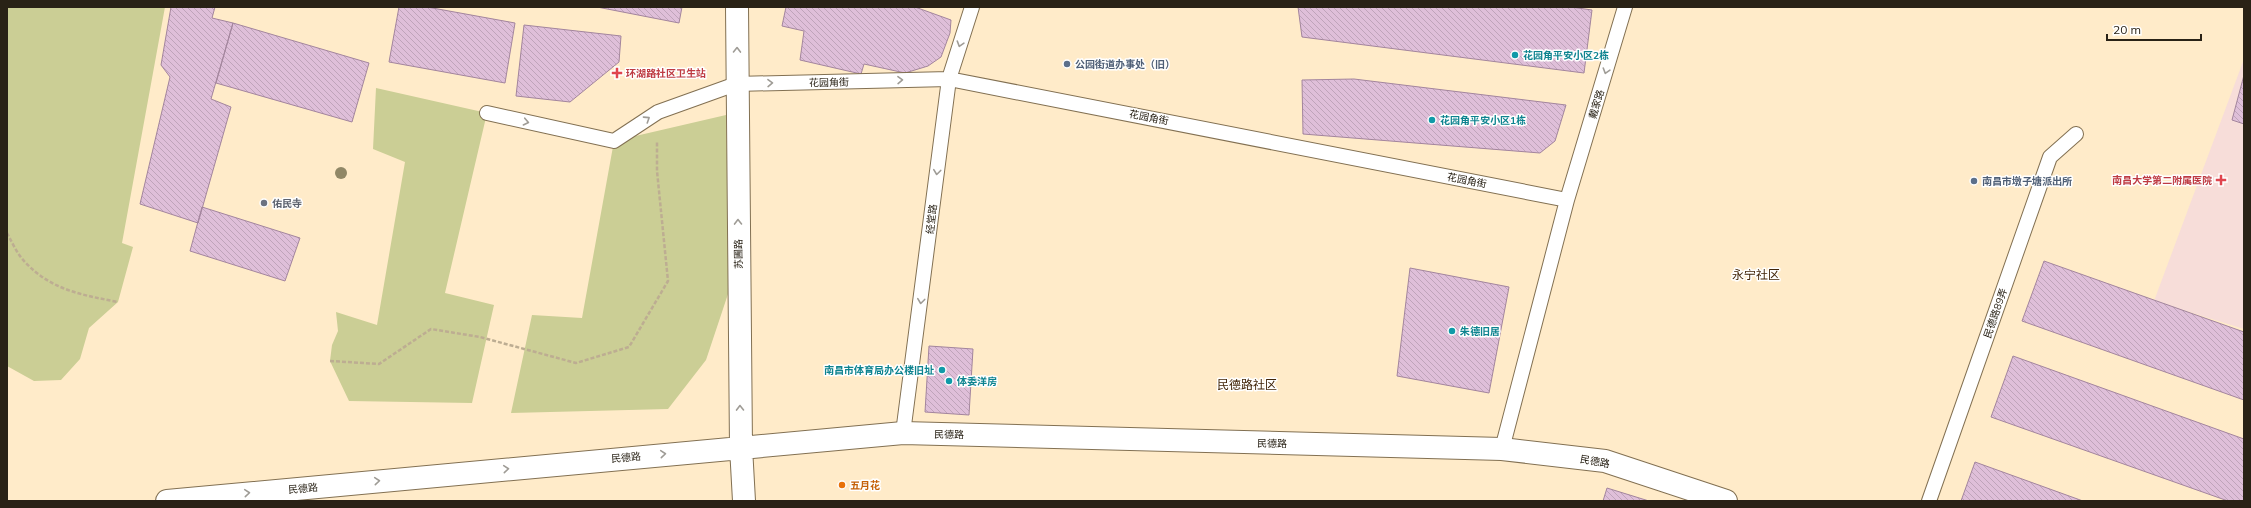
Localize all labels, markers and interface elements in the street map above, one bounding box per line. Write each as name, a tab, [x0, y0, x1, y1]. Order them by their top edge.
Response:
scale bar	[2107, 16, 2201, 42]
text: 20 m	[2113, 22, 2141, 37]
one-way arrow	[956, 41, 965, 48]
one-way arrow	[732, 47, 741, 53]
place label: 花园角平安小区2栋	[1523, 49, 1609, 62]
marker: 花园角平安小区2栋	[1510, 50, 1520, 60]
place label: 公园街道办事处（旧）	[1075, 58, 1175, 71]
marker: 公园街道办事处（旧）	[1062, 59, 1072, 69]
marker: 环湖路社区卫生站	[611, 67, 623, 79]
place label: 环湖路社区卫生站	[626, 67, 706, 80]
one-way arrow	[1602, 67, 1611, 74]
street label: 花园角街	[809, 76, 849, 89]
one-way arrow	[897, 76, 903, 84]
one-way arrow	[767, 79, 773, 87]
street label: 戴家路	[1586, 88, 1607, 120]
street label: 花园角街	[1128, 107, 1170, 128]
place label: 花园角平安小区1栋	[1440, 114, 1526, 127]
marker: 花园角平安小区1栋	[1427, 115, 1437, 125]
one-way arrow	[643, 116, 650, 124]
one-way arrow	[522, 117, 529, 125]
one-way arrow	[933, 169, 942, 175]
street label: 花园角街	[1446, 170, 1488, 191]
place label: 南昌大学第二附属医院	[2112, 174, 2212, 187]
marker: 南昌大学第二附属医院	[2215, 174, 2227, 186]
place label: 南昌市墩子塘派出所	[1982, 175, 2072, 188]
marker: 南昌市墩子塘派出所	[1969, 176, 1979, 186]
place label: 佑民寺	[272, 197, 302, 210]
marker: 佑民寺	[259, 198, 269, 208]
street label: 经堂路	[923, 203, 940, 235]
one-way arrow	[734, 219, 742, 225]
street label: 苏圃路	[732, 239, 745, 269]
district label: 永宁社区	[1732, 267, 1780, 282]
street label: 民德路89弄	[1981, 286, 2010, 340]
one-way arrow	[916, 298, 925, 304]
place label: 朱德旧居	[1460, 325, 1500, 338]
marker: 朱德旧居	[1447, 326, 1457, 336]
place label: 南昌市体育局办公楼旧址	[824, 364, 934, 377]
marker: 南昌市体育局办公楼旧址	[937, 365, 947, 375]
place label: 体委洋房	[956, 375, 997, 388]
marker: 体委洋房	[944, 376, 954, 386]
district label: 民德路社区	[1217, 377, 1277, 392]
one-way arrow	[736, 405, 744, 411]
street label: 民德路	[934, 428, 964, 441]
street label: 民德路	[1257, 437, 1287, 450]
street label: 民德路	[611, 450, 642, 465]
one-way arrow	[660, 450, 666, 459]
street label: 民德路	[1579, 452, 1611, 470]
one-way arrow	[503, 464, 509, 473]
one-way arrow	[374, 477, 380, 486]
place label: 五月花	[850, 479, 880, 492]
marker: 五月花	[837, 480, 847, 490]
street label: 民德路	[288, 481, 319, 496]
one-way arrow	[244, 489, 250, 498]

